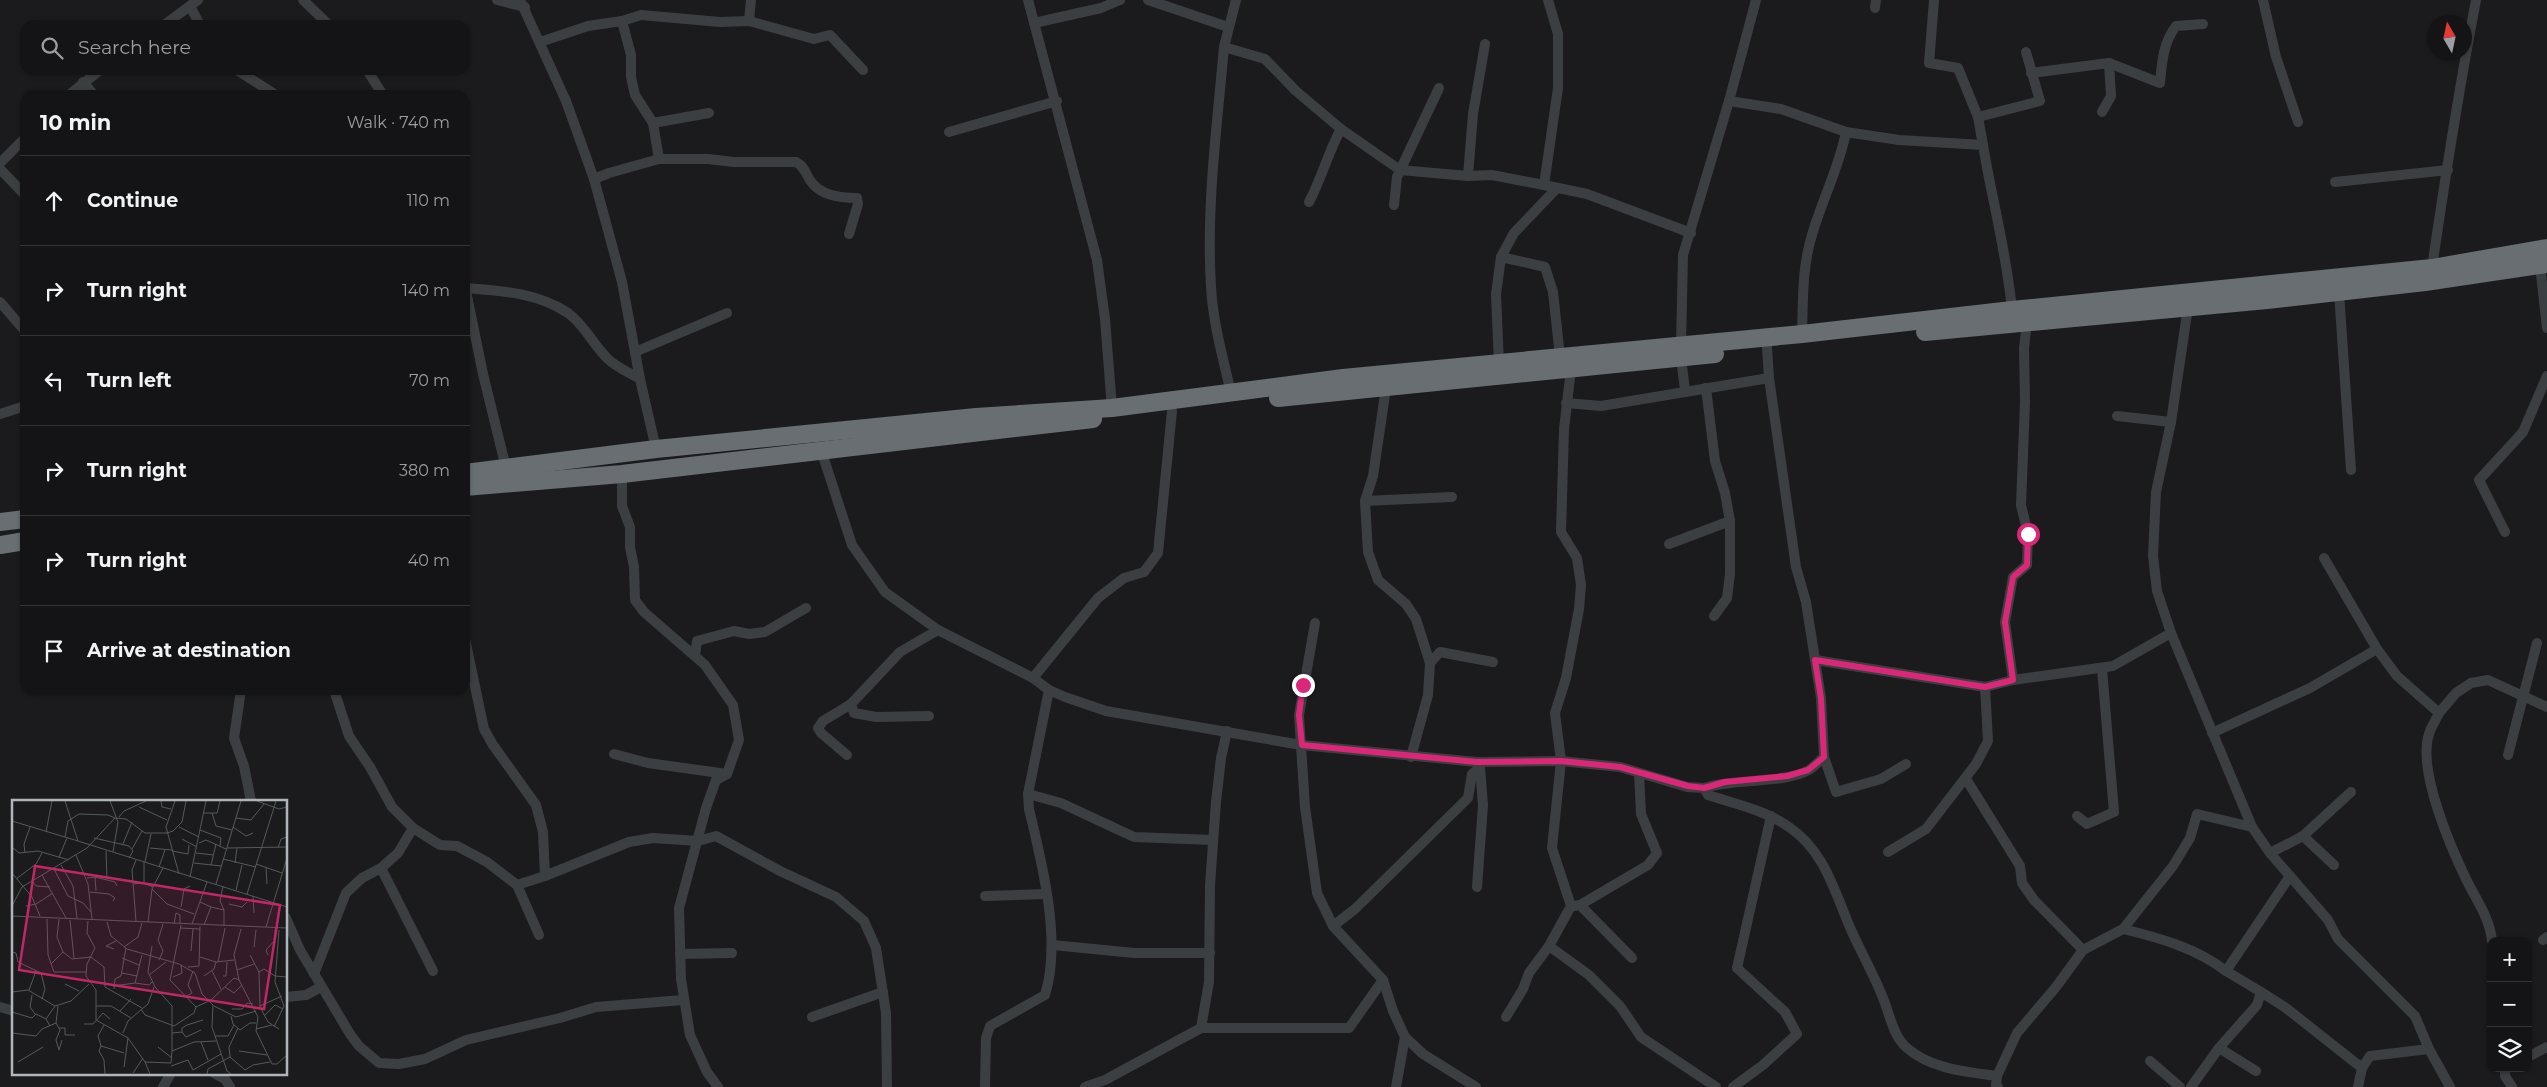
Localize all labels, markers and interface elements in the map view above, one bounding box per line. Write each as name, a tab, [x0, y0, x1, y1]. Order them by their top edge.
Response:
north arrow	[2427, 15, 2472, 60]
search box	[20, 20, 470, 75]
icon: search	[38, 34, 66, 62]
text: Search here	[78, 36, 191, 59]
text: 10 min	[40, 110, 111, 135]
text: Walk · 740 m	[347, 113, 450, 132]
icon: ahead	[40, 187, 68, 215]
text: Continue	[87, 189, 178, 212]
text: 110 m	[407, 191, 450, 210]
icon: right	[40, 277, 68, 305]
text: Turn right	[87, 279, 187, 302]
text: 140 m	[402, 281, 450, 300]
icon: left	[40, 367, 68, 395]
text: Turn left	[87, 369, 172, 392]
text: 70 m	[409, 371, 450, 390]
icon: right	[40, 457, 68, 485]
text: Turn right	[87, 459, 187, 482]
text: 380 m	[399, 461, 450, 480]
route start	[2017, 523, 2040, 546]
icon: right	[40, 547, 68, 575]
text: Turn right	[87, 549, 187, 572]
text: 40 m	[408, 551, 450, 570]
icon: arrive	[40, 637, 68, 665]
text: Arrive at destination	[87, 639, 291, 662]
route end	[1292, 674, 1315, 697]
inset map	[12, 800, 288, 1074]
map controls	[2487, 937, 2532, 1072]
button: +	[2487, 937, 2532, 982]
button: −	[2487, 982, 2532, 1027]
button: layers	[2487, 1027, 2532, 1072]

